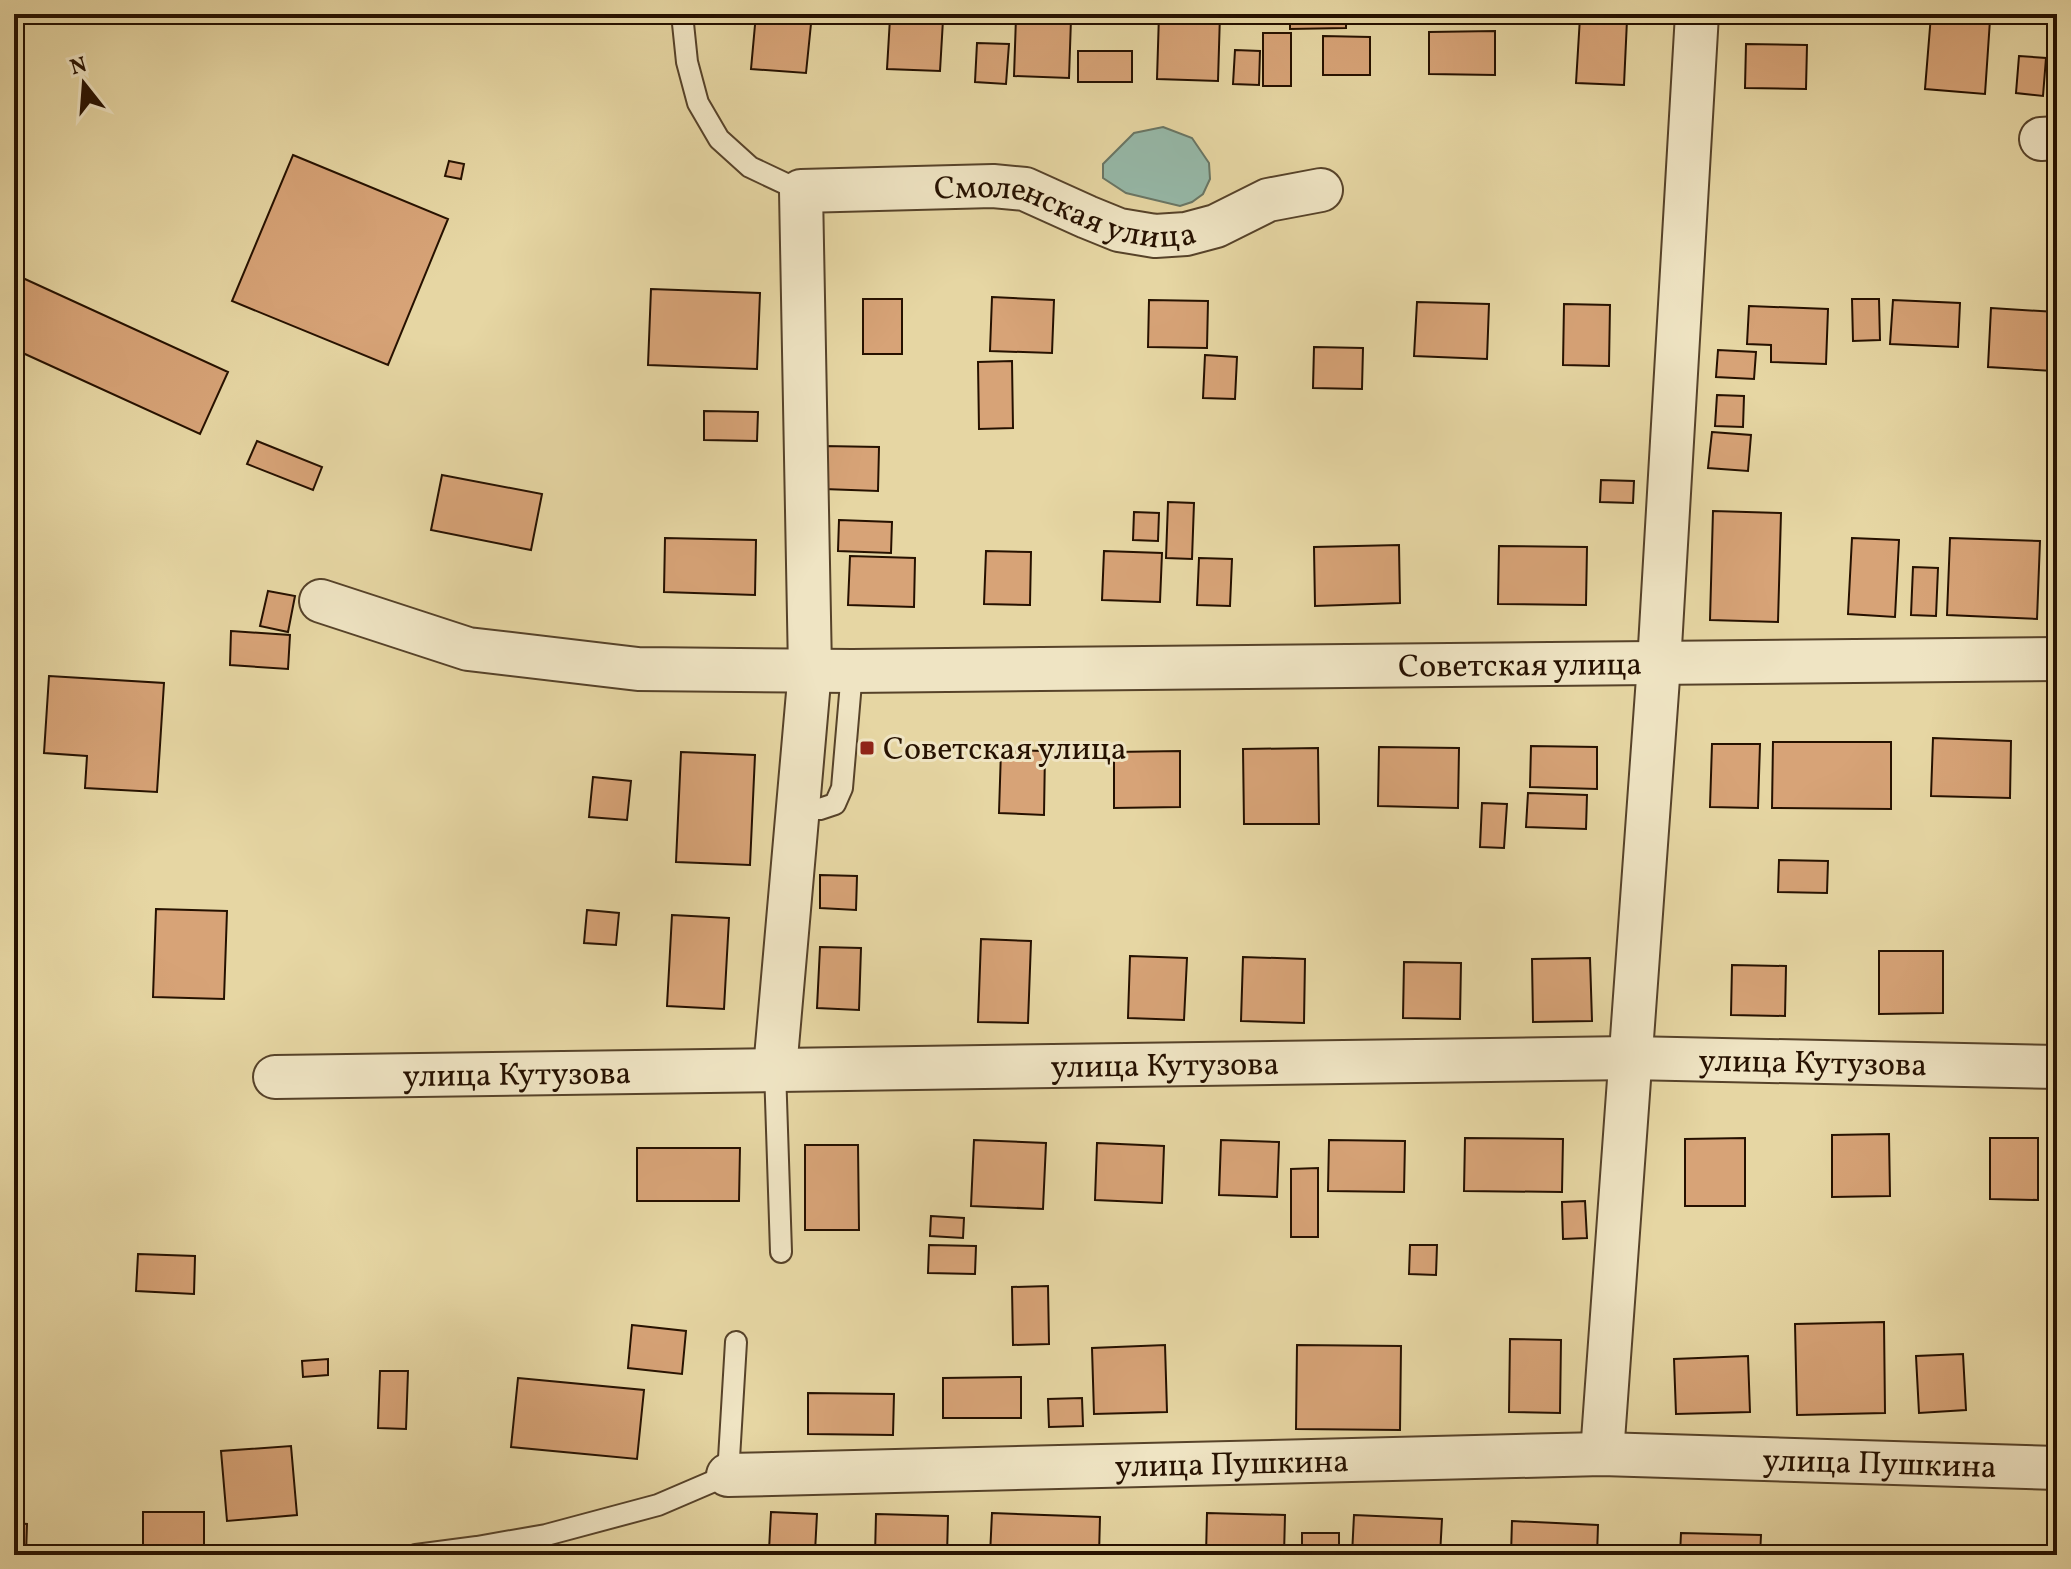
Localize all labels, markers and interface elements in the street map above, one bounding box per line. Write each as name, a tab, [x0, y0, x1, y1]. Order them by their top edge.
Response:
north arrow	[44, 44, 124, 124]
text: N	[67, 50, 91, 84]
street label: Смоленская улица	[934, 167, 1201, 261]
street label: Советская улица	[1398, 644, 1642, 691]
place label: Советская улица	[883, 729, 1127, 773]
marker: Советская улица	[858, 739, 876, 757]
street label: улица Кутузова	[1698, 1040, 1928, 1089]
street label: улица Кутузова	[1050, 1044, 1280, 1091]
street label: улица Кутузова	[402, 1053, 632, 1100]
street label: улица Пушкина	[1762, 1440, 1997, 1491]
street label: улица Пушкина	[1114, 1441, 1350, 1491]

